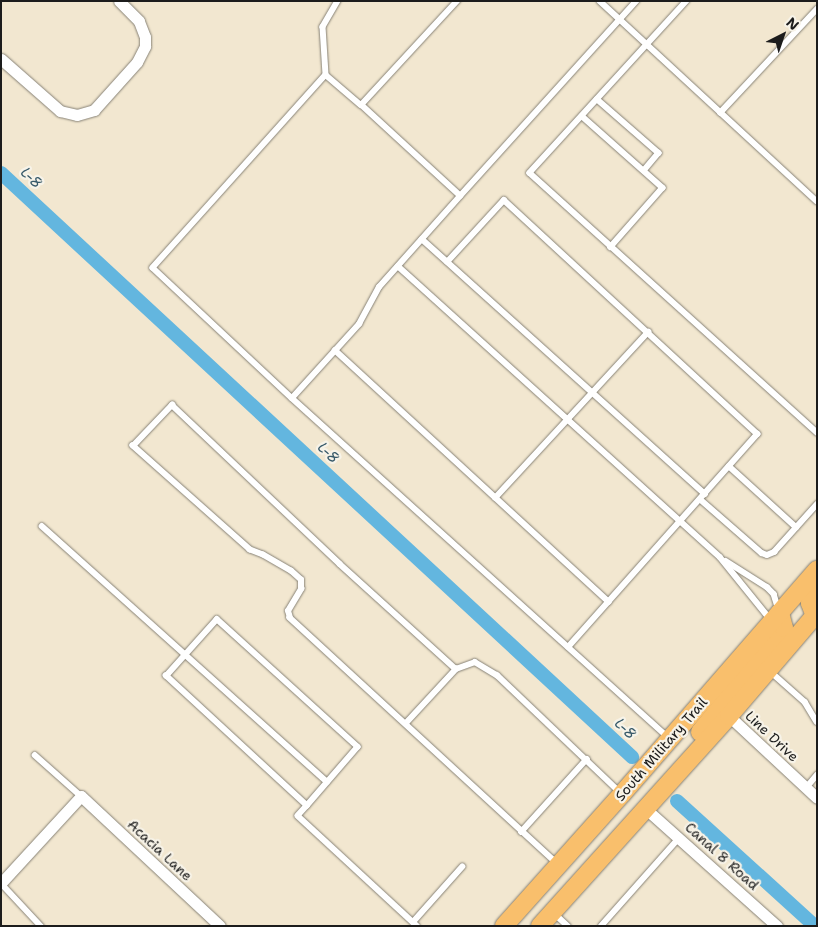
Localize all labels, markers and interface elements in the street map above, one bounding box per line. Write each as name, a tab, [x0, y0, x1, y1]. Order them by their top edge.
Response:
north arrow	[758, 10, 808, 60]
text: N	[783, 13, 803, 34]
water label: L-8	[16, 163, 46, 193]
water label: L-8	[313, 438, 343, 468]
street label: South Military Trail	[611, 694, 711, 804]
street label: Line Drive	[742, 707, 802, 765]
water label: L-8	[610, 714, 640, 744]
street label: Acacia Lane	[124, 816, 196, 884]
street label: Canal 8 Road	[682, 819, 762, 893]

